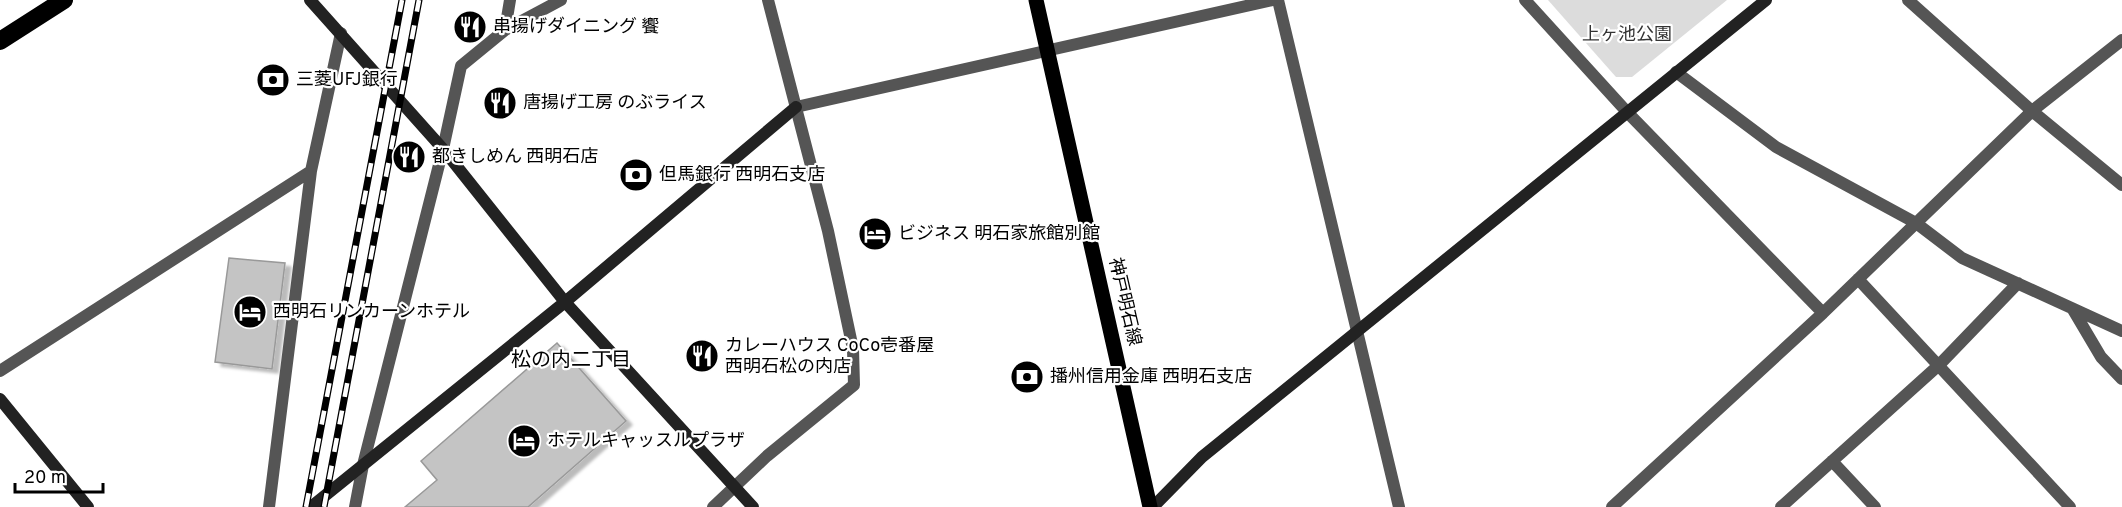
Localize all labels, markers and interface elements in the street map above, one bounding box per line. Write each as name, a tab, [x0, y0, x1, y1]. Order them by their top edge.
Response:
restaurant icon: 串揚げダイニング 饗	[452, 9, 488, 45]
place label: 串揚げダイニング 饗	[493, 16, 659, 39]
park label: 上ヶ池公園	[1582, 24, 1672, 47]
bank icon: 三菱UFJ銀行	[255, 62, 291, 98]
place label: 三菱UFJ銀行	[296, 69, 398, 92]
restaurant icon: 唐揚げ工房 のぶライス	[482, 85, 518, 121]
place label: 唐揚げ工房 のぶライス	[523, 92, 707, 115]
restaurant icon: 都きしめん 西明石店	[391, 139, 427, 175]
place label: 都きしめん 西明石店	[432, 146, 598, 169]
bank icon: 但馬銀行 西明石支店	[618, 157, 654, 193]
place label: 但馬銀行 西明石支店	[659, 164, 825, 187]
hotel icon: ビジネス 明石家旅館別館	[857, 216, 893, 252]
place label: ビジネス 明石家旅館別館	[898, 223, 1100, 246]
street label: 神戸明石線	[1103, 256, 1145, 348]
hotel icon: 西明石リンカーンホテル	[232, 294, 268, 330]
place label: 西明石リンカーンホテル	[273, 301, 470, 324]
place label: カレーハウス CoCo壱番屋 西明石松の内店	[725, 335, 934, 379]
restaurant icon: カレーハウス CoCo壱番屋 西明石松の内店	[684, 338, 720, 374]
district label: 松の内二丁目	[511, 348, 631, 374]
bank icon: 播州信用金庫 西明石支店	[1009, 359, 1045, 395]
place label: 播州信用金庫 西明石支店	[1050, 366, 1252, 389]
hotel icon: ホテルキャッスルプラザ	[506, 423, 542, 459]
place label: ホテルキャッスルプラザ	[547, 430, 745, 453]
scale bar	[15, 456, 104, 494]
text: 20 m	[24, 467, 66, 490]

